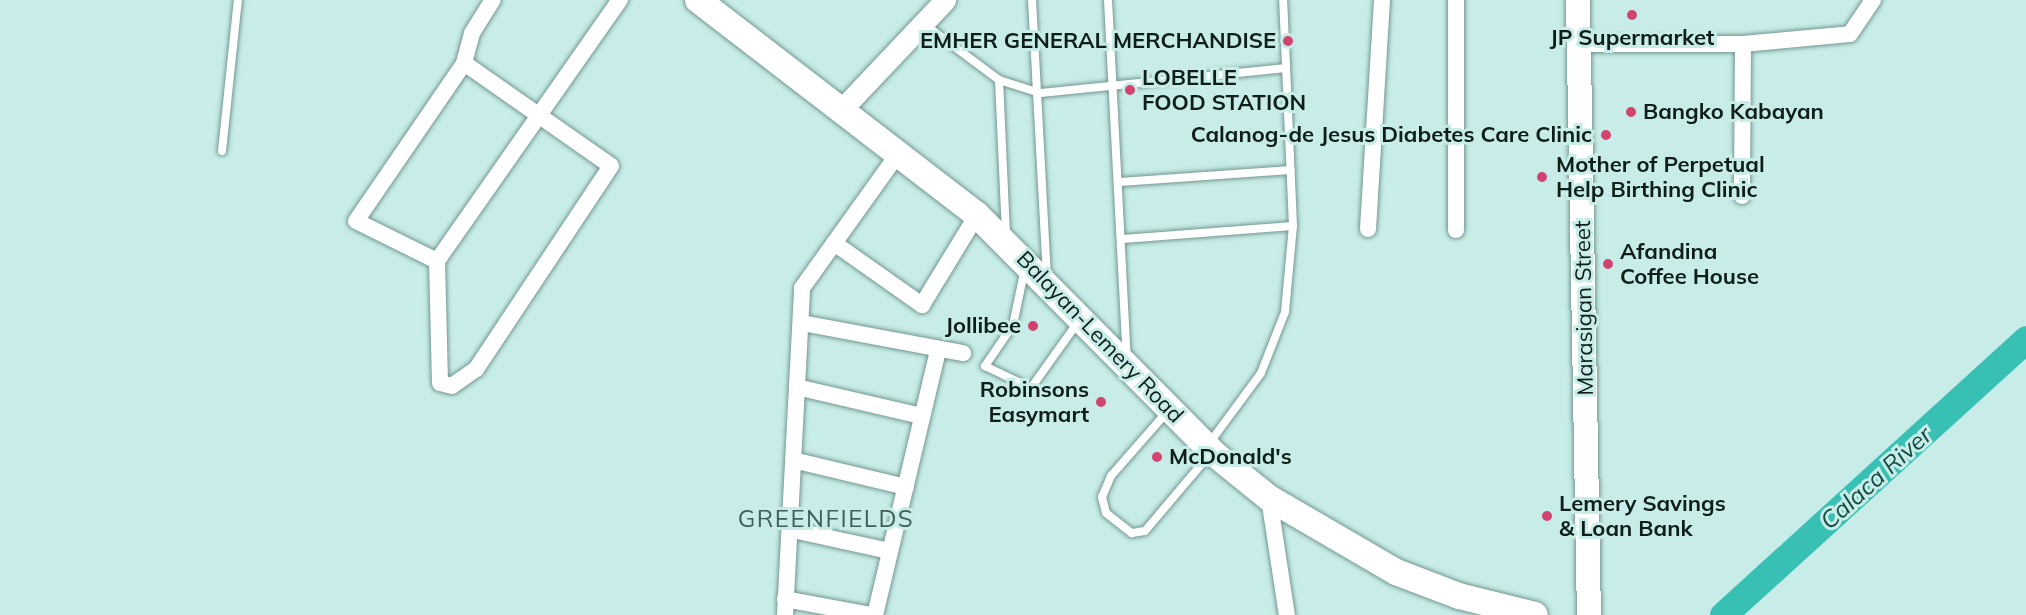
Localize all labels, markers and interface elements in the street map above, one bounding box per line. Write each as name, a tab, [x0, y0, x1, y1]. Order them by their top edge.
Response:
marker: JP Supermarket	[1625, 8, 1639, 22]
place label: JP Supermarket	[1550, 25, 1714, 51]
place label: EMHER GENERAL MERCHANDISE	[920, 28, 1276, 54]
marker: EMHER GENERAL MERCHANDISE	[1281, 34, 1295, 48]
place label: LOBELLE FOOD STATION	[1142, 64, 1306, 116]
marker: LOBELLE FOOD STATION	[1123, 83, 1137, 97]
place label: Bangko Kabayan	[1643, 99, 1824, 125]
marker: Bangko Kabayan	[1624, 105, 1638, 119]
place label: Calanog-de Jesus Diabetes Care Clinic	[1191, 122, 1592, 148]
marker: Calanog-de Jesus Diabetes Care Clinic	[1597, 126, 1615, 144]
place label: Mother of Perpetual Help Birthing Clinic	[1556, 151, 1765, 202]
marker: Mother of Perpetual Help Birthing Clinic	[1533, 168, 1551, 186]
street label: Marasigan Street	[1569, 220, 1599, 396]
place label: Afandina Coffee House	[1620, 238, 1759, 290]
street label: Balayan-Lemery Road	[1011, 246, 1189, 428]
marker: Afandina Coffee House	[1601, 257, 1615, 271]
place label: Jollibee	[945, 313, 1021, 339]
marker: Jollibee	[1026, 319, 1040, 333]
place label: Robinsons Easymart	[980, 376, 1089, 428]
marker: Robinsons Easymart	[1094, 395, 1108, 409]
water label: Calaca River	[1814, 421, 1938, 535]
place label: McDonald's	[1169, 444, 1292, 470]
marker: McDonald's	[1150, 450, 1164, 464]
place label: Lemery Savings & Loan Bank	[1559, 490, 1726, 542]
district label: GREENFIELDS	[738, 505, 914, 533]
marker: Lemery Savings & Loan Bank	[1540, 509, 1554, 523]

